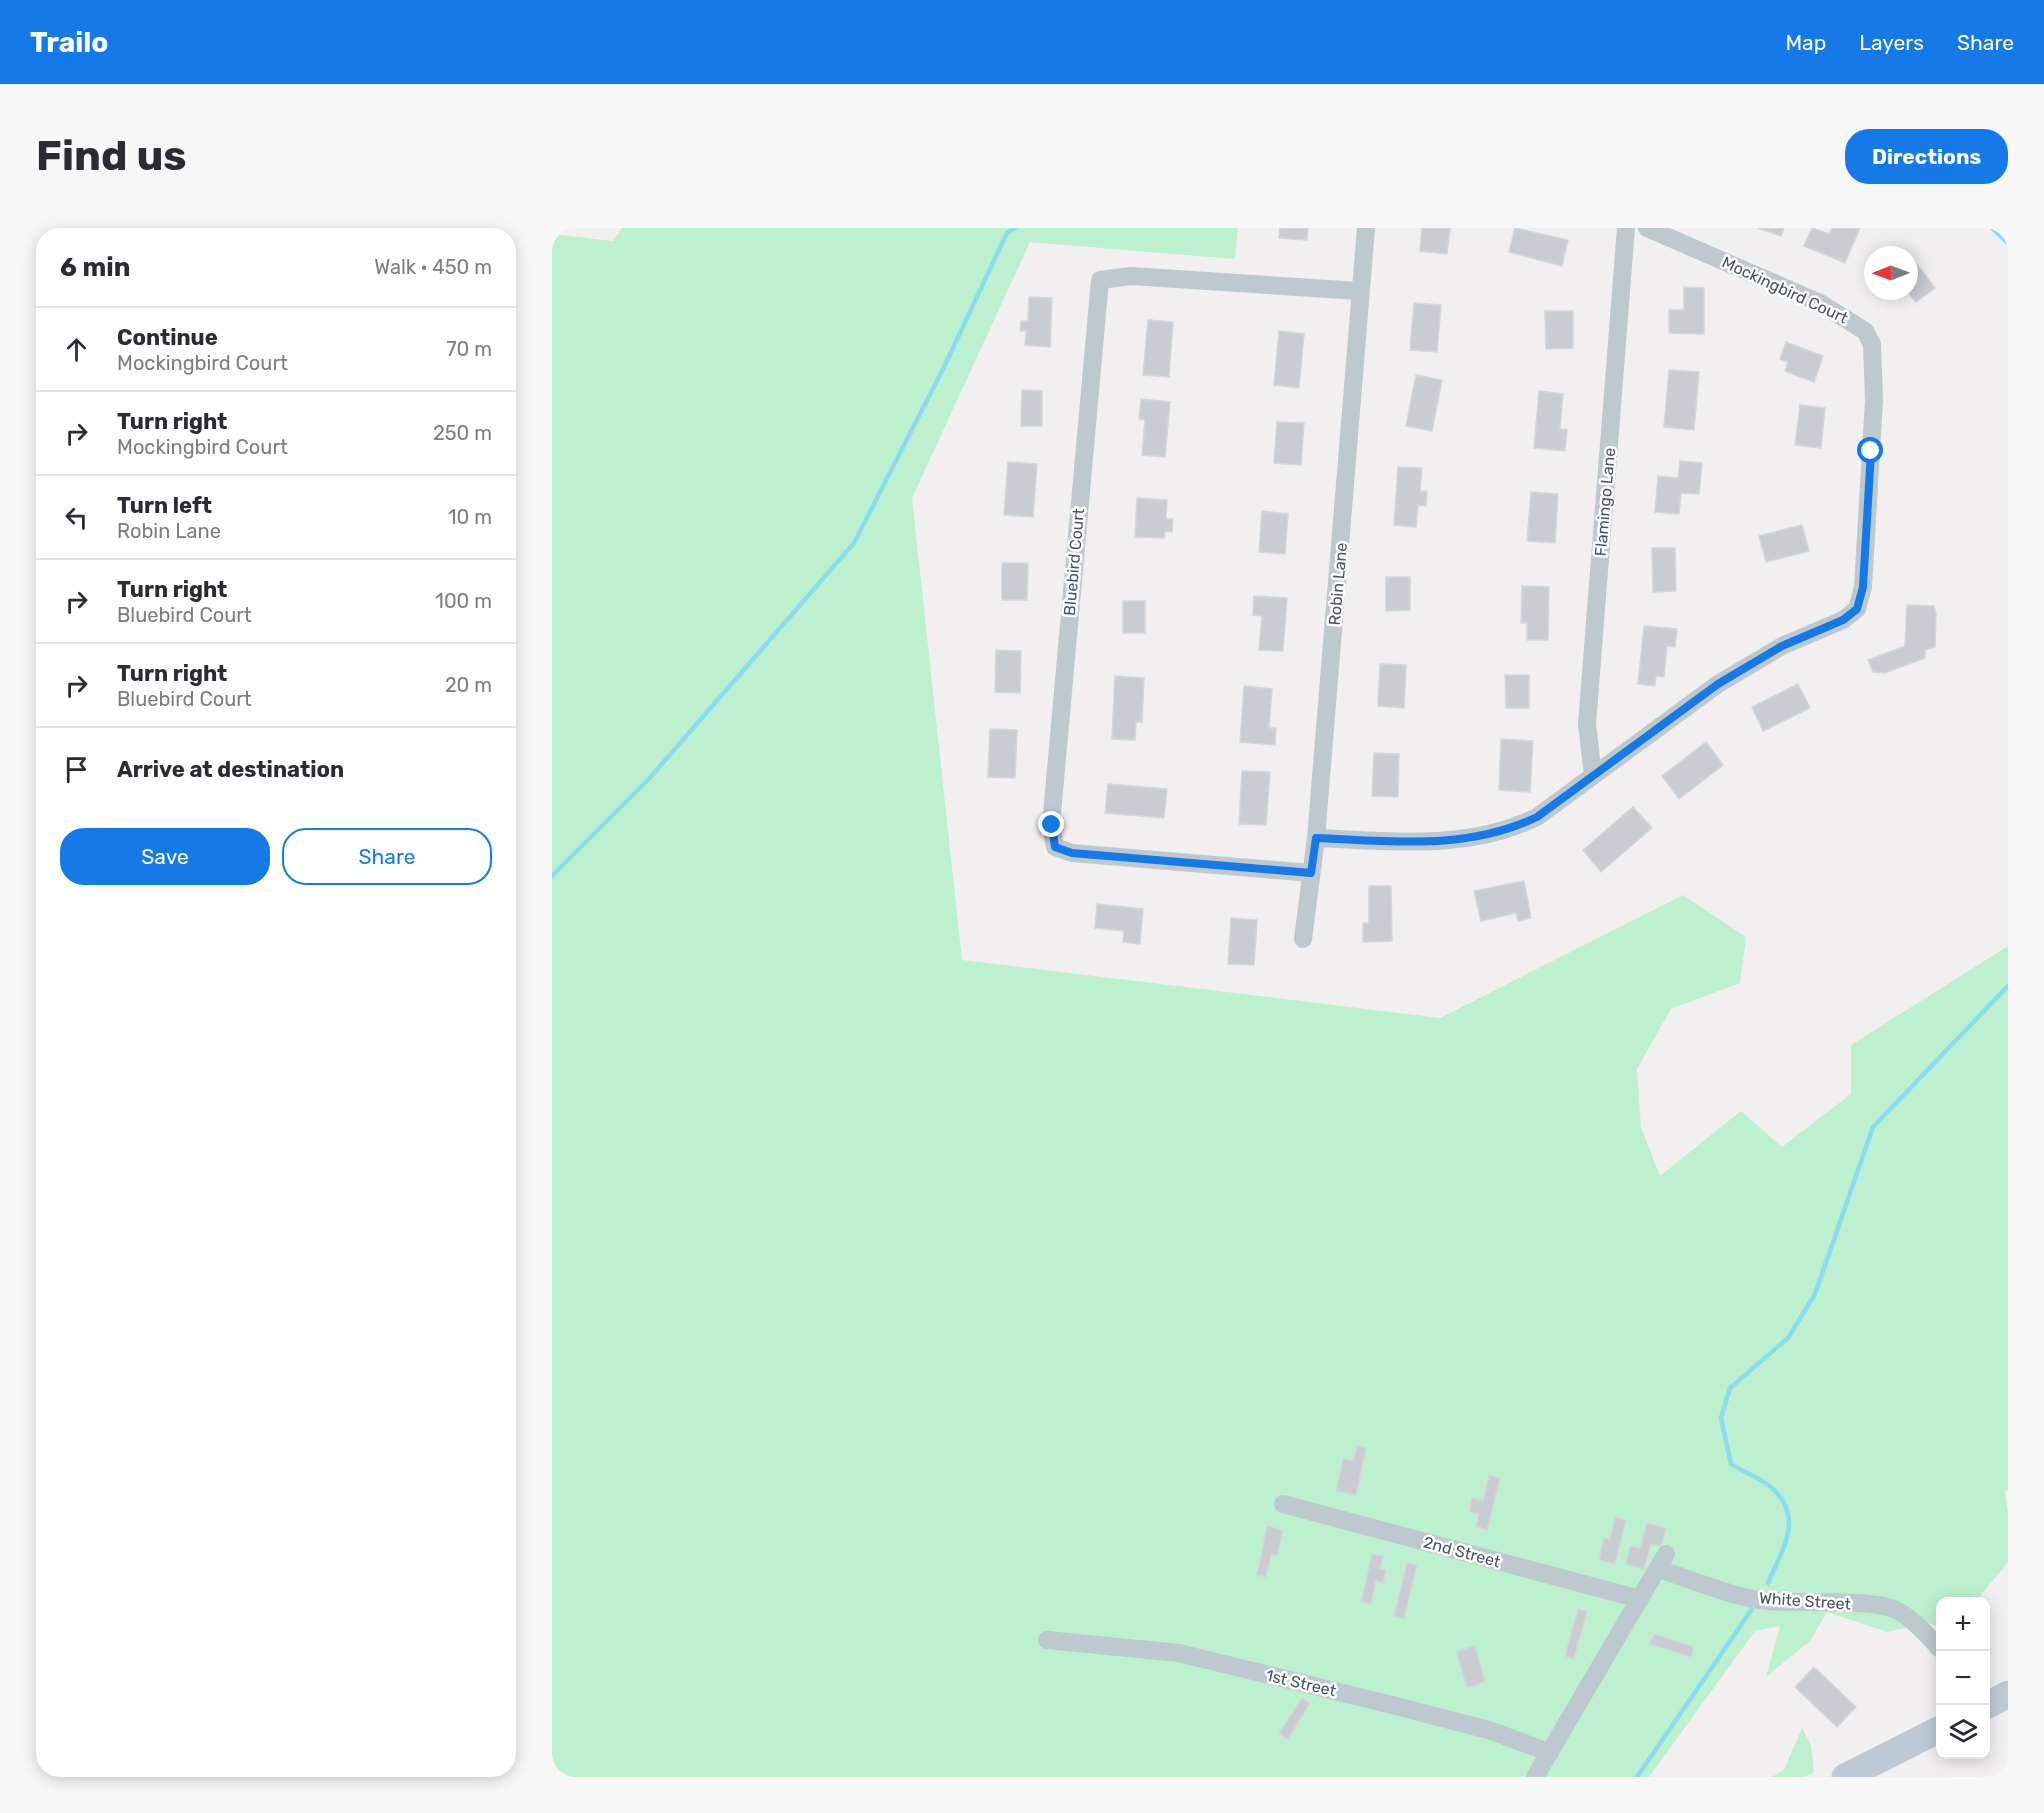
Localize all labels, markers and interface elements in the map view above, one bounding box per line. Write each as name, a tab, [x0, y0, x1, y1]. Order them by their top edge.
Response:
text: Trailo	[30, 26, 108, 59]
text: Map	[1785, 30, 1826, 55]
text: Layers	[1859, 30, 1924, 55]
text: Share	[1957, 30, 2014, 55]
button: Directions	[1845, 129, 2008, 184]
text: Find us	[36, 131, 187, 181]
north arrow	[1864, 246, 1918, 300]
text: 6 min	[60, 252, 130, 283]
street label: Mockingbird Court	[1719, 253, 1851, 327]
text: Walk · 450 m	[374, 255, 492, 279]
text: Continue	[117, 324, 218, 351]
icon: ahead	[60, 333, 93, 366]
text: 70 m	[446, 337, 492, 361]
text: Mockingbird Court	[117, 351, 288, 375]
text: Turn right	[117, 408, 227, 435]
icon: right	[60, 417, 93, 450]
text: 250 m	[433, 421, 492, 445]
text: Mockingbird Court	[117, 435, 288, 459]
route start	[1857, 437, 1883, 463]
street label: Flamingo Lane	[1591, 447, 1619, 557]
text: Turn left	[117, 492, 212, 519]
icon: left	[60, 501, 93, 534]
text: 10 m	[448, 505, 492, 529]
street label: Bluebird Court	[1060, 508, 1088, 616]
text: Robin Lane	[117, 519, 221, 543]
street label: Robin Lane	[1325, 542, 1351, 626]
text: Turn right	[117, 576, 227, 603]
icon: right	[60, 585, 93, 618]
text: 100 m	[435, 589, 492, 613]
text: Bluebird Court	[117, 603, 252, 627]
text: Turn right	[117, 660, 227, 687]
icon: right	[60, 669, 93, 702]
text: 20 m	[445, 673, 492, 697]
text: Bluebird Court	[117, 687, 252, 711]
icon: arrive	[60, 753, 93, 786]
text: Arrive at destination	[117, 756, 344, 783]
route end	[1038, 811, 1064, 837]
button: Save	[60, 828, 270, 885]
button: Share	[282, 828, 492, 885]
street label: 2nd Street	[1421, 1533, 1503, 1571]
street label: White Street	[1759, 1588, 1851, 1614]
map controls	[1936, 1597, 1990, 1759]
button: +	[1936, 1597, 1990, 1651]
button: −	[1936, 1651, 1990, 1705]
street label: 1st Street	[1264, 1666, 1338, 1700]
button: layers	[1936, 1705, 1990, 1759]

